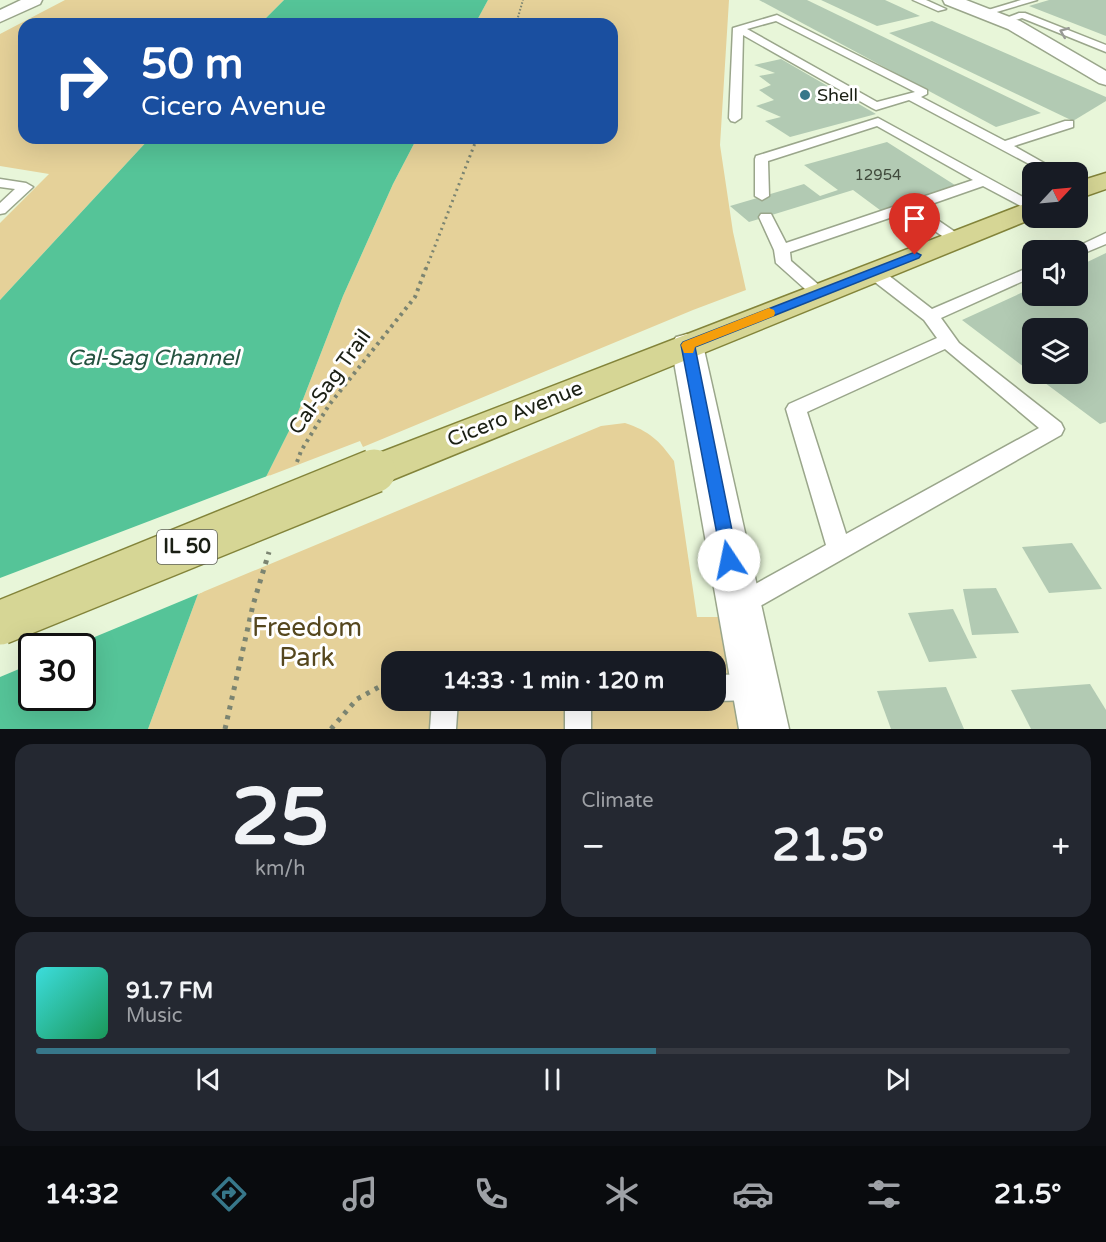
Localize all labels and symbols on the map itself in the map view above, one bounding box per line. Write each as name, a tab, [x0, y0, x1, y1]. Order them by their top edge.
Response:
one-way arrow	[1059, 27, 1070, 39]
place label: Shell	[817, 84, 858, 106]
marker: Shell	[798, 88, 812, 102]
north arrow	[1022, 162, 1088, 228]
house number: 12954	[854, 166, 902, 184]
pin	[889, 193, 940, 255]
street label: Cal-Sag Trail	[283, 325, 377, 439]
water label: Cal-Sag Channel	[67, 345, 241, 371]
street label: Cicero Avenue	[444, 375, 587, 453]
position arrow	[697, 528, 761, 592]
road number: IL 50	[157, 530, 217, 564]
park label: Freedom Park	[252, 612, 362, 673]
speed limit sign: 30	[18, 633, 96, 711]

